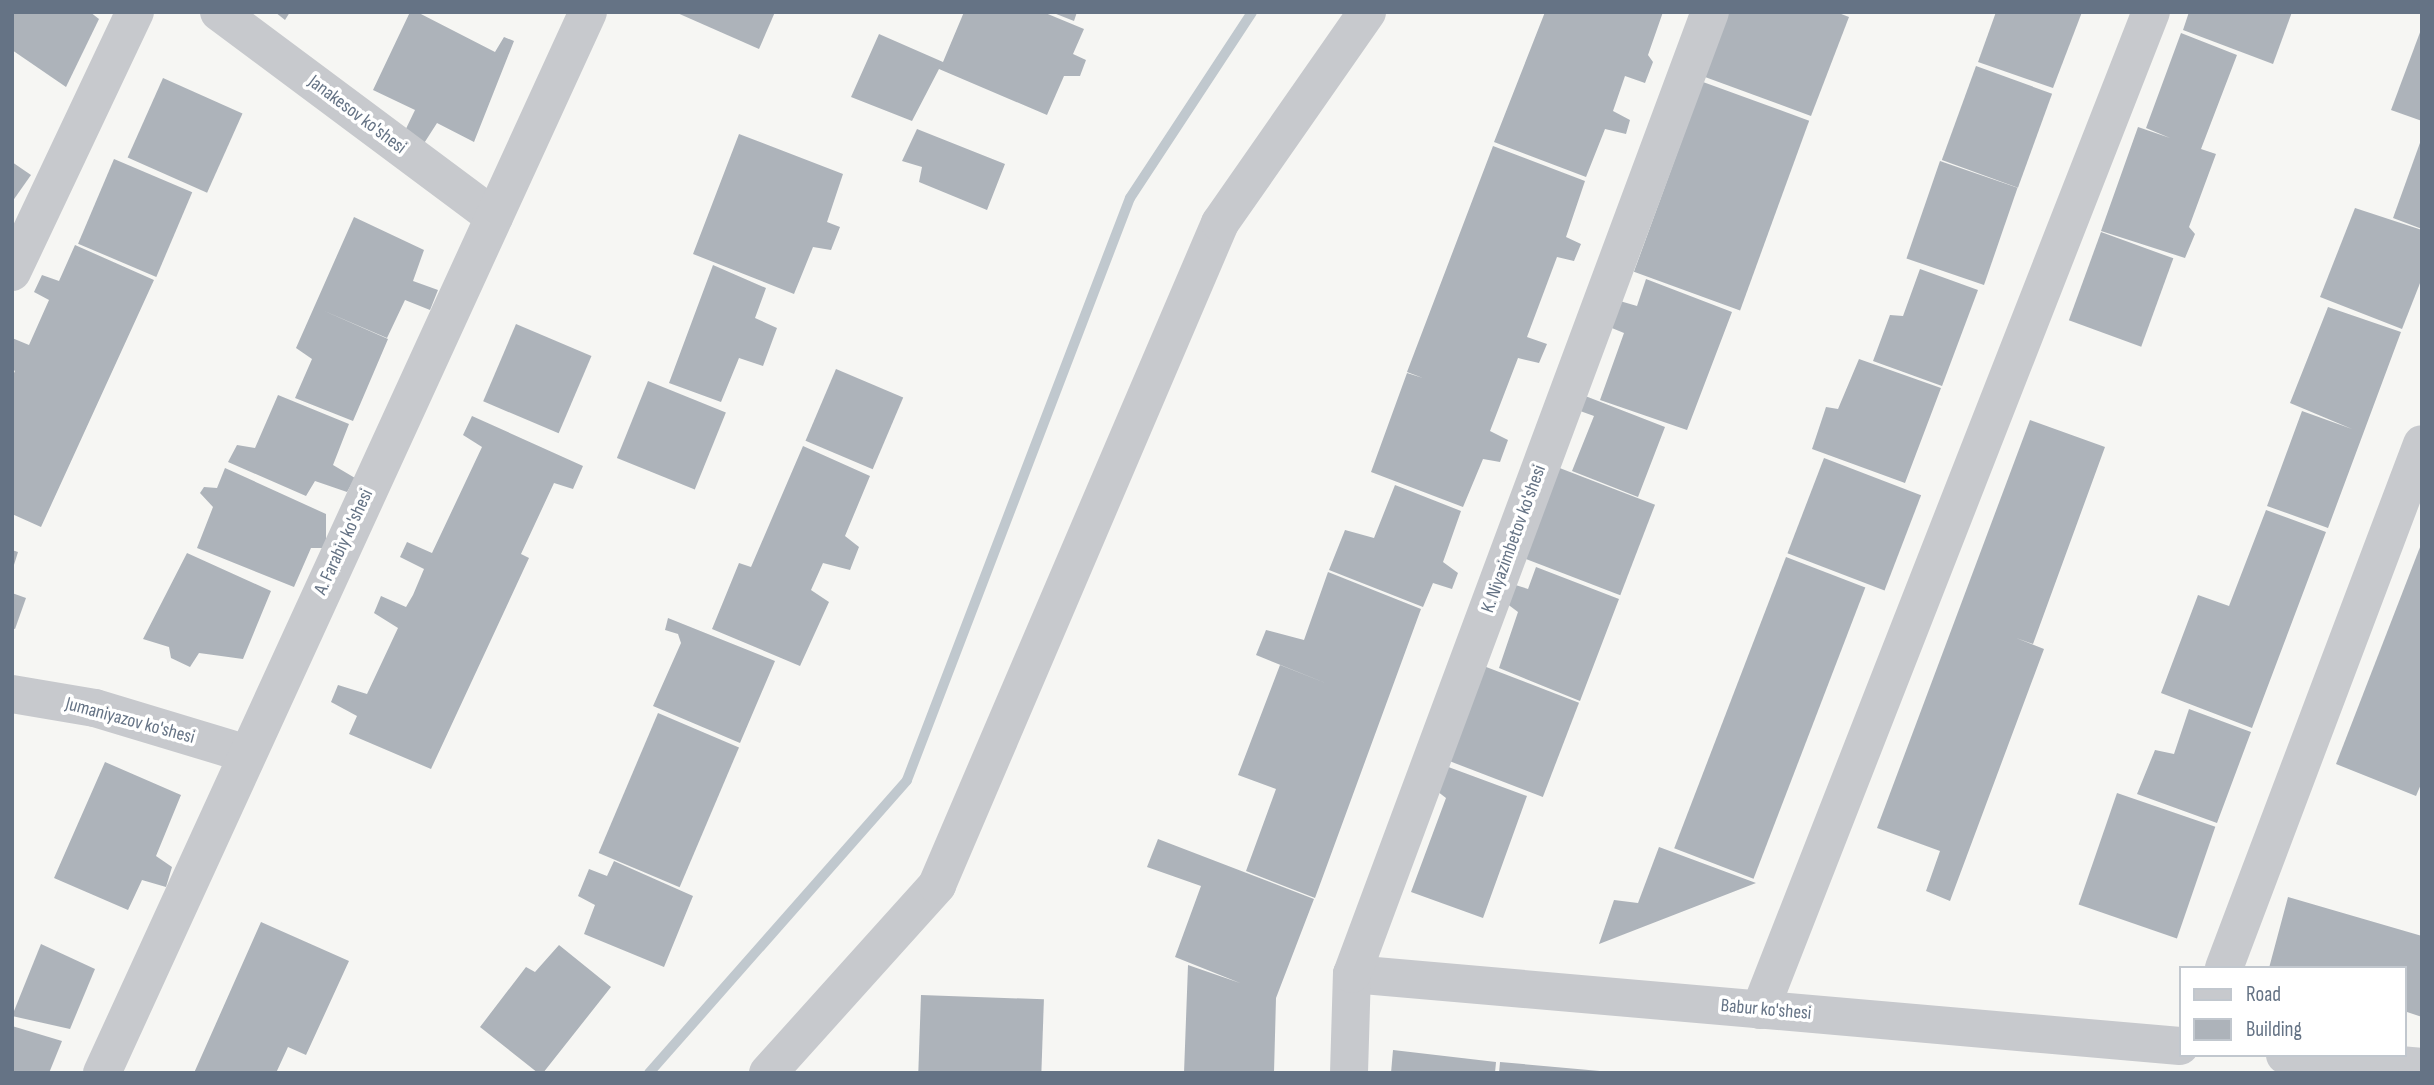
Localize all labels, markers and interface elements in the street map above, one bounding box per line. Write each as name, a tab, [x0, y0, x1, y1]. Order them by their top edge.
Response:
street label: Janakesov ko'shesi	[303, 71, 411, 159]
street label: K. Niyazimbetov ko'shesi	[1477, 462, 1551, 616]
street label: A. Farabiy ko'shesi	[310, 485, 378, 599]
street label: Jumaniyazov ko'shesi	[63, 693, 197, 749]
legend	[2178, 966, 2406, 1057]
text: Road	[2246, 982, 2281, 1007]
street label: Babur ko'shesi	[1720, 995, 1812, 1025]
text: Building	[2246, 1017, 2302, 1042]

